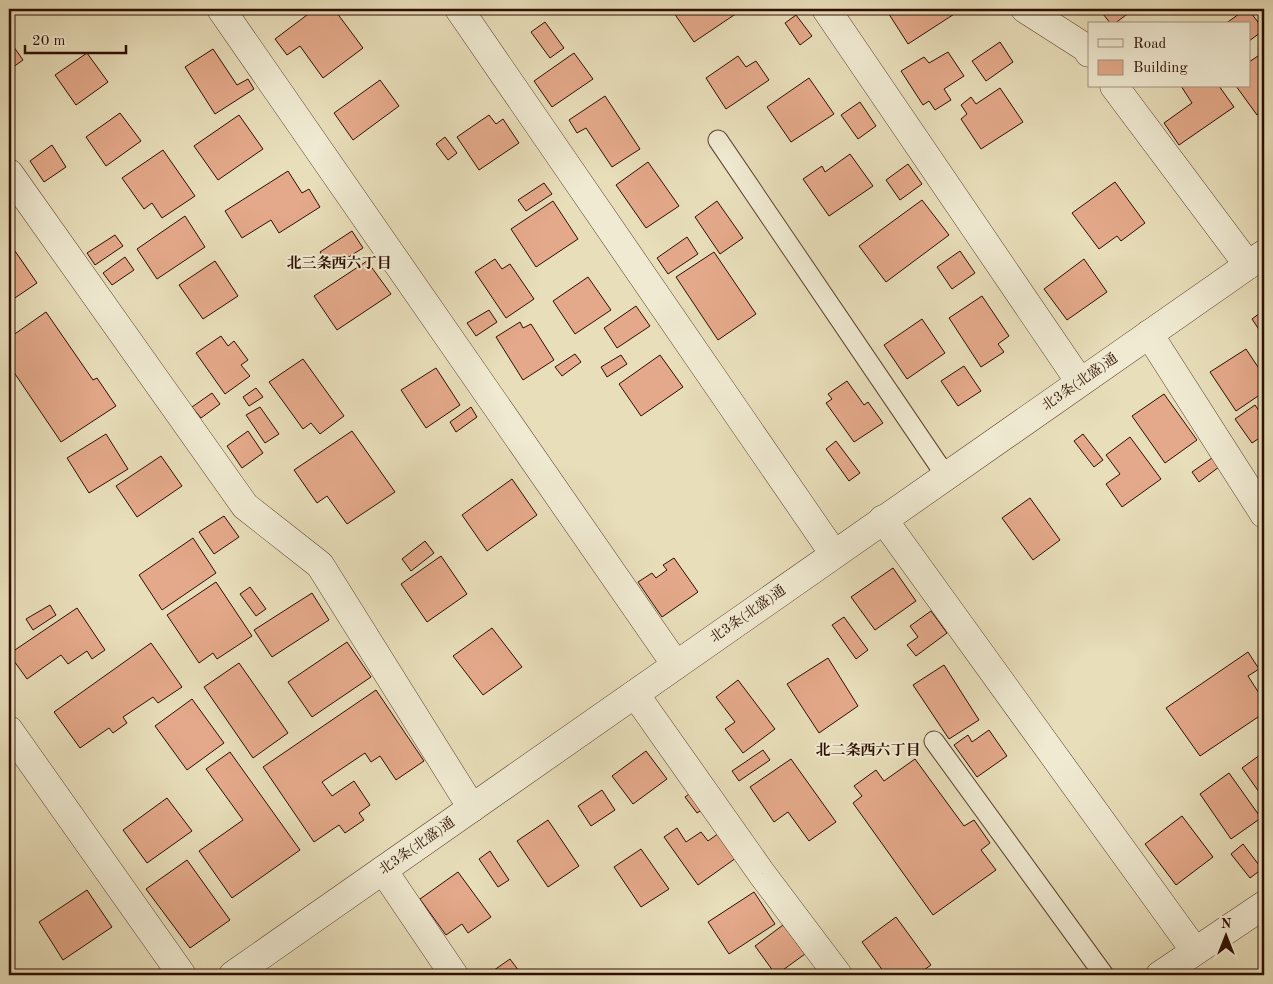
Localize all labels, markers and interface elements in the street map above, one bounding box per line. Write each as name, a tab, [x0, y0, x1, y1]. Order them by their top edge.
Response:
scale bar	[25, 22, 126, 54]
legend	[1088, 22, 1250, 88]
text: 20 m	[32, 34, 66, 49]
text: Road	[1133, 37, 1167, 52]
text: Building	[1133, 61, 1188, 76]
district label: 北三条西六丁目	[286, 255, 392, 272]
street label: 北3条(北盛)通	[1039, 349, 1120, 413]
street label: 北3条(北盛)通	[707, 581, 788, 645]
district label: 北二条西六丁目	[815, 742, 921, 759]
street label: 北3条(北盛)通	[376, 813, 457, 877]
north arrow	[1200, 912, 1250, 962]
text: N	[1221, 917, 1232, 931]

